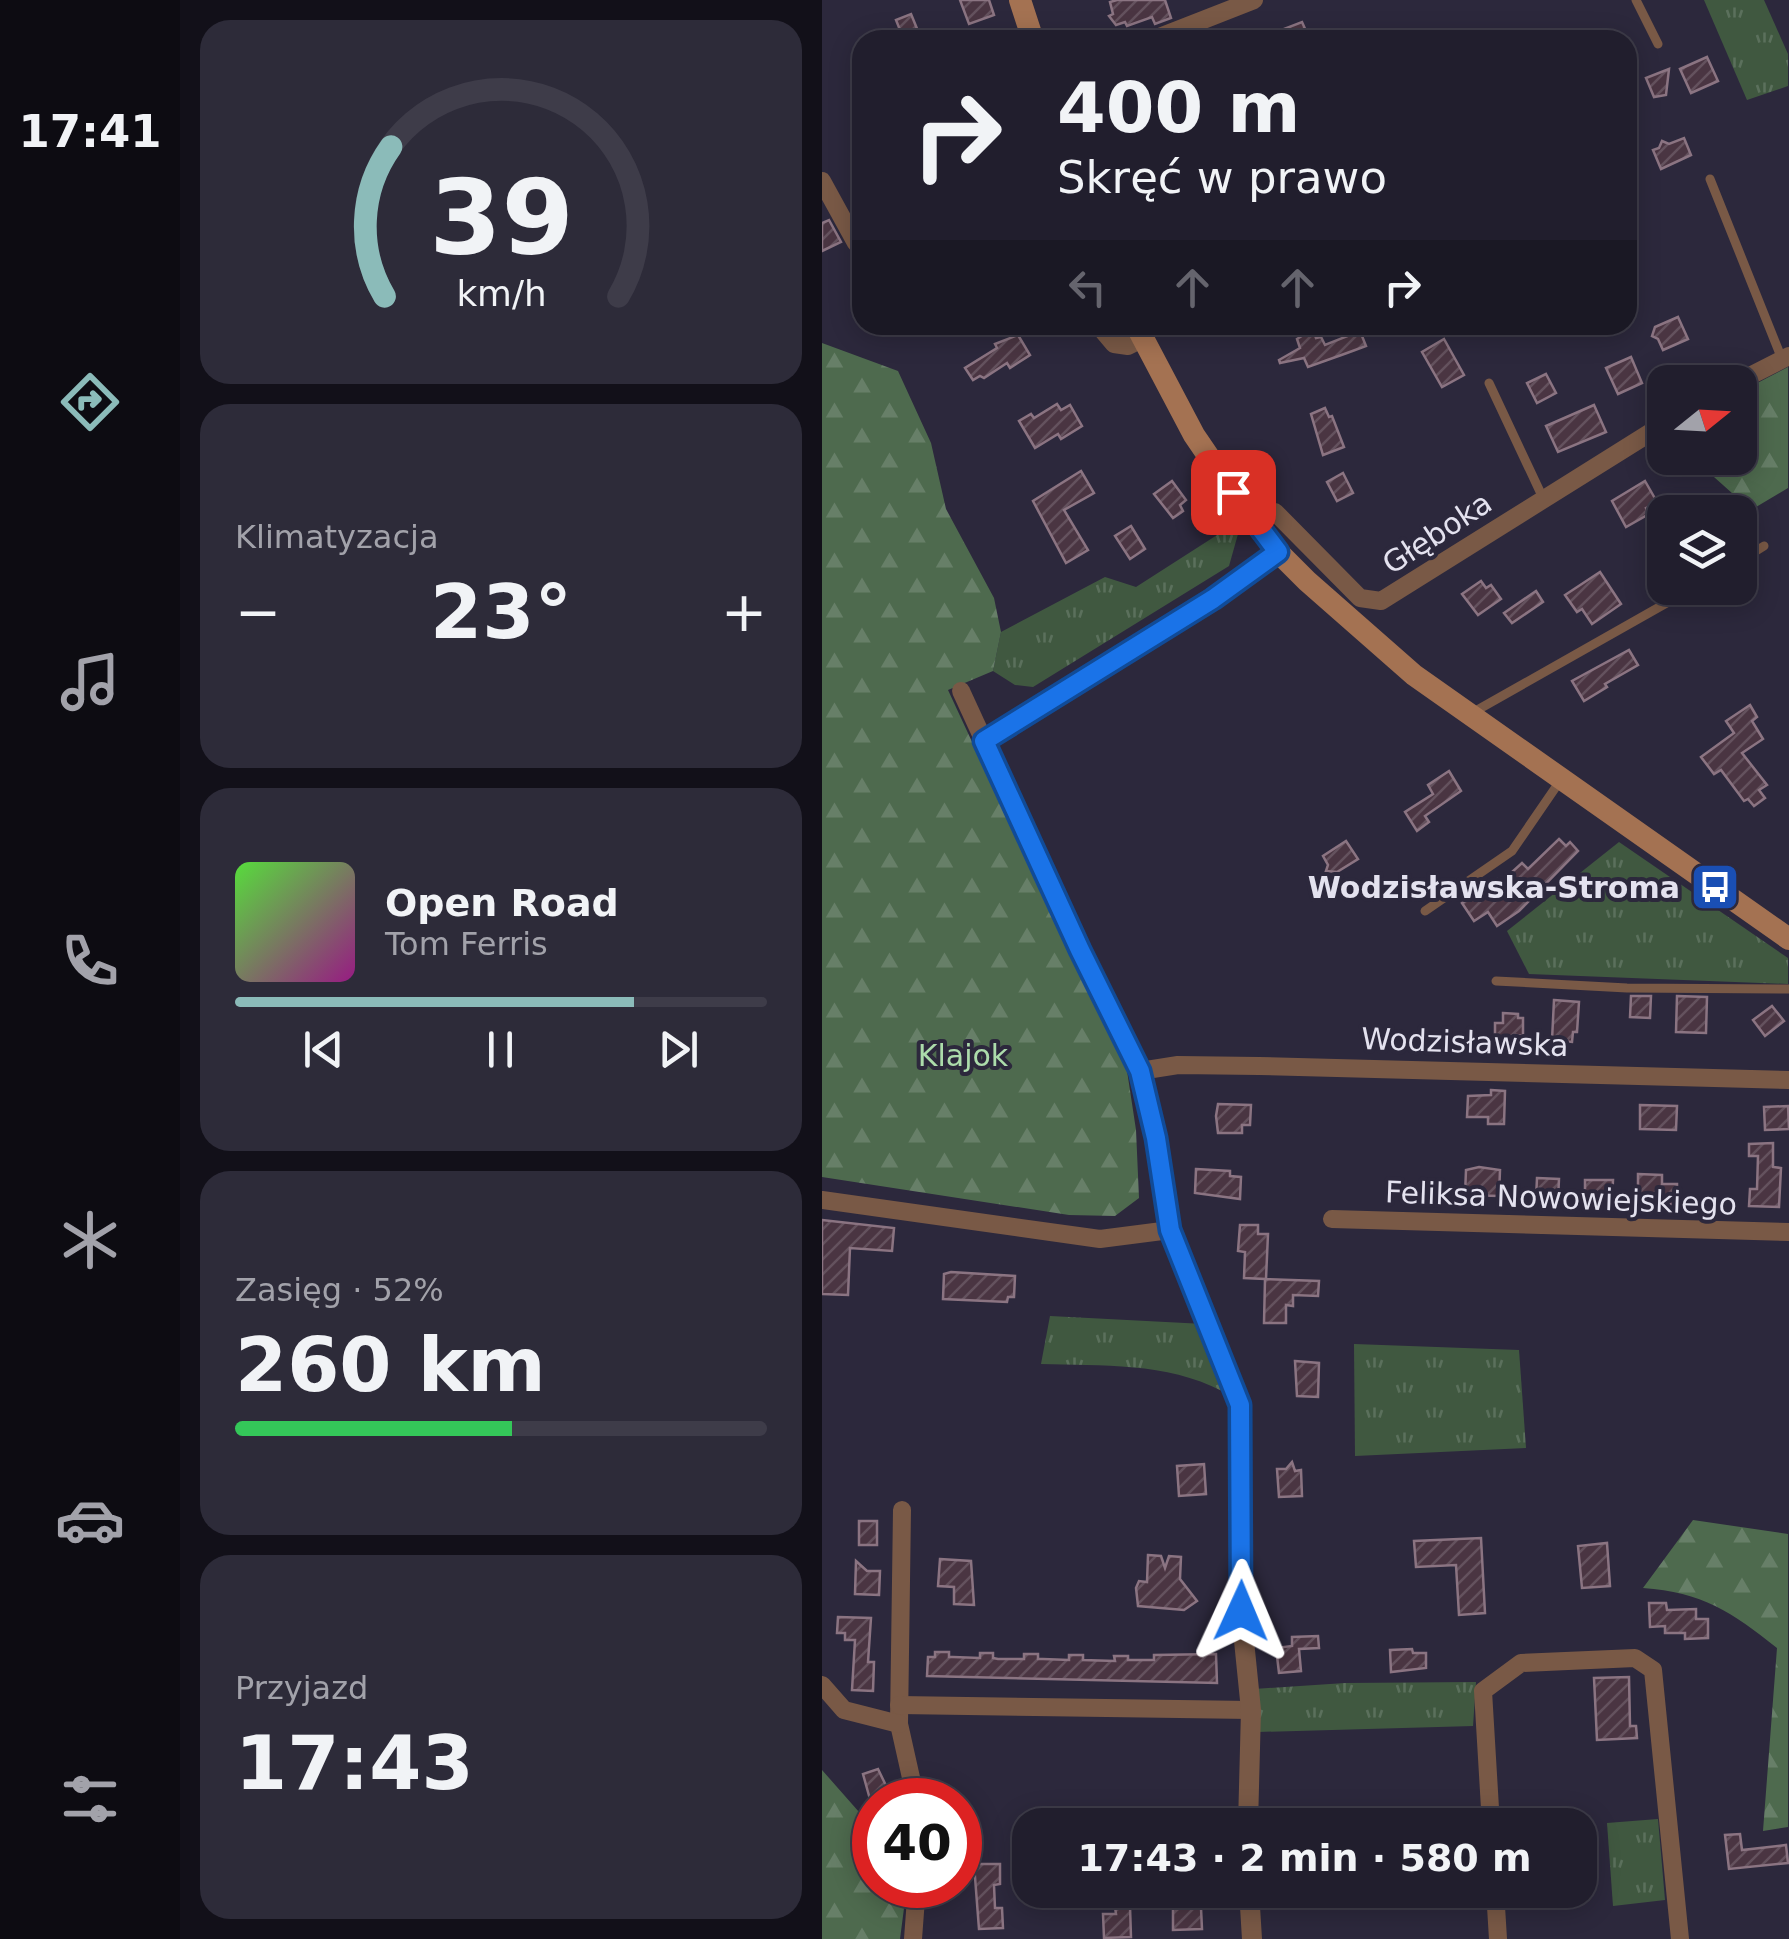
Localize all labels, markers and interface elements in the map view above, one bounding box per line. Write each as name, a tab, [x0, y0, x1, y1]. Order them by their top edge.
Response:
text: 400 m	[1057, 67, 1300, 149]
icon: right	[892, 70, 1022, 200]
text: 17:41	[18, 105, 162, 158]
text: Skręć w prawo	[1057, 151, 1387, 204]
text: 39	[429, 157, 573, 279]
icon: left	[1060, 260, 1115, 315]
icon: ahead	[1165, 260, 1220, 315]
icon: ahead	[1270, 260, 1325, 315]
icon: right	[1375, 260, 1430, 315]
text: km/h	[456, 273, 546, 314]
north arrow	[1647, 365, 1757, 475]
map controls	[1647, 365, 1757, 605]
icon: directions	[55, 367, 125, 437]
pin	[1191, 450, 1276, 535]
icon: arrive	[1206, 465, 1261, 520]
street label: Głęboka	[1376, 485, 1498, 581]
button: layers	[1647, 495, 1757, 605]
text: Klimatyzacja	[235, 518, 439, 556]
text: 23°	[430, 568, 572, 656]
text: −	[235, 580, 281, 644]
text: +	[721, 580, 767, 644]
icon: music	[55, 647, 125, 717]
bus stop icon: Wodzisławska-Stroma	[1689, 861, 1741, 913]
place label: Wodzisławska-Stroma	[1308, 870, 1680, 905]
text: Open Road	[385, 881, 619, 925]
text: Tom Ferris	[385, 925, 548, 963]
icon: phone	[55, 926, 125, 996]
street label: Wodzisławska	[1361, 1021, 1569, 1063]
icon: previous	[296, 1022, 351, 1077]
icon: pause	[473, 1022, 528, 1077]
icon: next	[651, 1022, 706, 1077]
park label: Klajok	[918, 1038, 1009, 1073]
street label: Feliksa Nowowiejskiego	[1384, 1174, 1738, 1222]
icon: climate	[55, 1205, 125, 1275]
text: Zasięg · 52%	[235, 1271, 444, 1309]
text: 260 km	[235, 1321, 546, 1409]
icon: car	[55, 1485, 125, 1555]
position arrow	[1189, 1559, 1293, 1663]
text: Przyjazd	[235, 1669, 368, 1707]
text: 17:43	[235, 1719, 474, 1807]
icon: filters	[55, 1764, 125, 1834]
speed limit sign: 40	[852, 1778, 982, 1908]
text: 17:43 · 2 min · 580 m	[1077, 1836, 1532, 1880]

